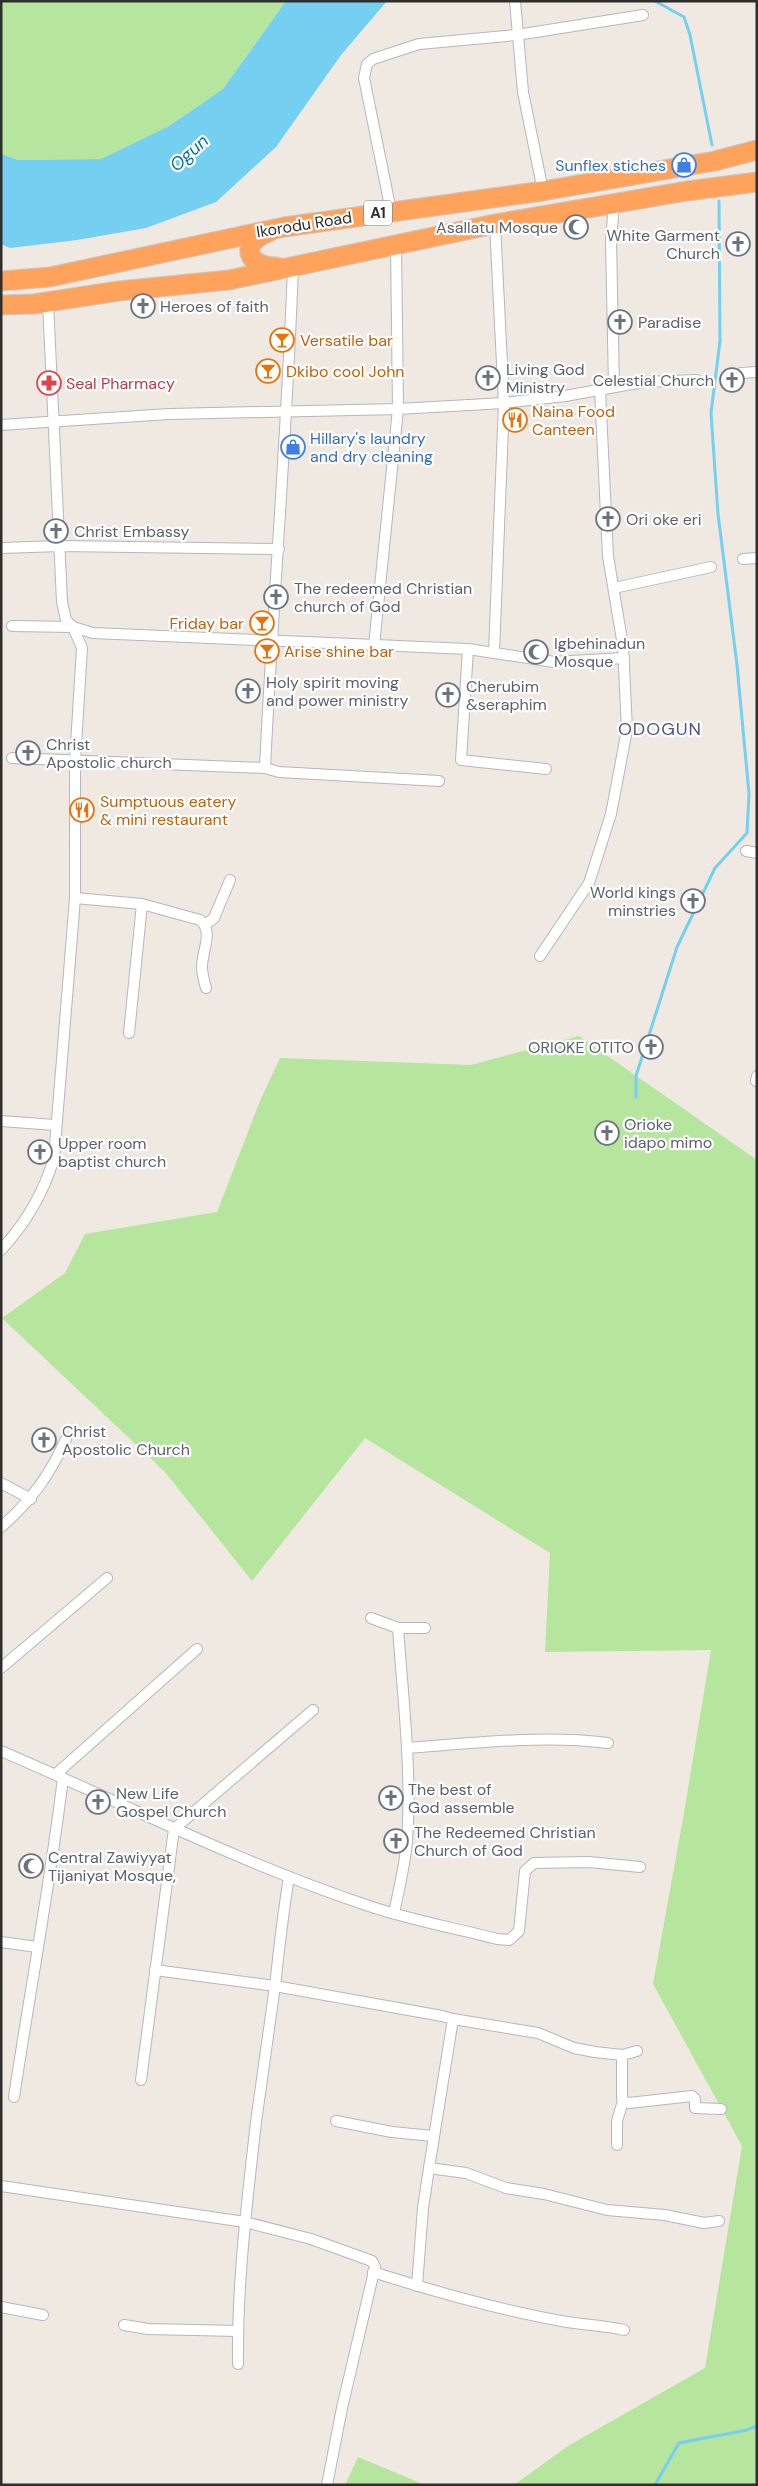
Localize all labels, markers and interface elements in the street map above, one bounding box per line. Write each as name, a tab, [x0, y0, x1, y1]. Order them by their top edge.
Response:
water label: Ogun	[164, 129, 214, 177]
shop icon: Sunflex stiches	[671, 152, 697, 178]
place label: Sunflex stiches	[555, 155, 666, 176]
road number: A1	[364, 200, 392, 226]
street label: Ikorodu Road	[255, 207, 353, 242]
mosque icon: Asallatu Mosque	[563, 214, 589, 240]
place label: Asallatu Mosque	[436, 217, 558, 238]
place label: White Garment Church	[607, 225, 720, 264]
church icon: White Garment Church	[725, 231, 751, 257]
church icon: Heroes of faith	[130, 293, 156, 319]
place label: Heroes of faith	[160, 296, 269, 317]
church icon: Paradise	[607, 309, 633, 335]
place label: Paradise	[638, 312, 701, 333]
bar icon: Versatile bar	[269, 327, 295, 353]
place label: Versatile bar	[300, 330, 393, 351]
bar icon: Dkibo cool John	[255, 358, 281, 384]
place label: Living God Ministry	[506, 359, 585, 398]
place label: Dkibo cool John	[286, 361, 405, 382]
church icon: Living God Ministry	[475, 365, 501, 391]
church icon: Celestial Church	[719, 367, 745, 393]
pharmacy icon: Seal Pharmacy	[36, 370, 62, 396]
place label: Celestial Church	[593, 370, 714, 391]
place label: Seal Pharmacy	[66, 373, 175, 394]
place label: Naina Food Canteen	[532, 401, 615, 440]
restaurant icon: Naina Food Canteen	[502, 407, 528, 433]
place label: Hillary's laundry and dry cleaning	[310, 428, 433, 467]
shop icon: Hillary's laundry and dry cleaning	[280, 434, 306, 460]
church icon: Ori oke eri	[595, 506, 621, 532]
place label: Ori oke eri	[626, 509, 702, 530]
church icon: Christ Embassy	[43, 518, 69, 544]
place label: Christ Embassy	[74, 521, 189, 542]
place label: The redeemed Christian church of God	[294, 578, 472, 617]
church icon: The redeemed Christian church of God	[263, 584, 289, 610]
bar icon: Friday bar	[249, 610, 275, 636]
place label: Friday bar	[169, 613, 244, 634]
place label: Igbehinadun Mosque	[554, 633, 645, 672]
bar icon: Arise shine bar	[254, 638, 280, 664]
mosque icon: Igbehinadun Mosque	[523, 639, 549, 665]
place label: Arise shine bar	[284, 641, 394, 662]
place label: Holy spirit moving and power ministry	[266, 672, 409, 711]
place label: Cherubim &seraphim	[466, 676, 547, 715]
church icon: Holy spirit moving and power ministry	[235, 678, 261, 704]
church icon: Cherubim &seraphim	[435, 682, 461, 708]
district label: ODOGUN	[618, 717, 702, 741]
place label: Christ Apostolic church	[46, 734, 172, 773]
church icon: Christ Apostolic church	[15, 740, 41, 766]
place label: Sumptuous eatery & mini restaurant	[100, 791, 236, 830]
restaurant icon: Sumptuous eatery & mini restaurant	[69, 797, 95, 823]
place label: World kings minstries	[590, 882, 676, 921]
church icon: World kings minstries	[680, 888, 706, 914]
church icon: ORIOKE OTITO	[638, 1034, 664, 1060]
place label: ORIOKE OTITO	[528, 1037, 634, 1058]
place label: Orioke idapo mimo	[624, 1114, 712, 1153]
church icon: Orioke idapo mimo	[594, 1120, 620, 1146]
place label: Upper room baptist church	[58, 1133, 166, 1172]
church icon: Upper room baptist church	[27, 1139, 53, 1165]
place label: Christ Apostolic Church	[62, 1421, 190, 1460]
church icon: Christ Apostolic Church	[31, 1427, 57, 1453]
place label: The best of God assemble	[408, 1779, 515, 1818]
place label: New Life Gospel Church	[116, 1783, 226, 1822]
church icon: The best of God assemble	[378, 1785, 404, 1811]
church icon: New Life Gospel Church	[85, 1789, 111, 1815]
place label: The Redeemed Christian Church of God	[414, 1822, 596, 1861]
church icon: The Redeemed Christian Church of God	[383, 1828, 409, 1854]
place label: Central Zawiyyat Tijaniyat Mosque,	[48, 1847, 176, 1886]
mosque icon: Central Zawiyyat Tijaniyat Mosque,	[18, 1853, 44, 1879]

